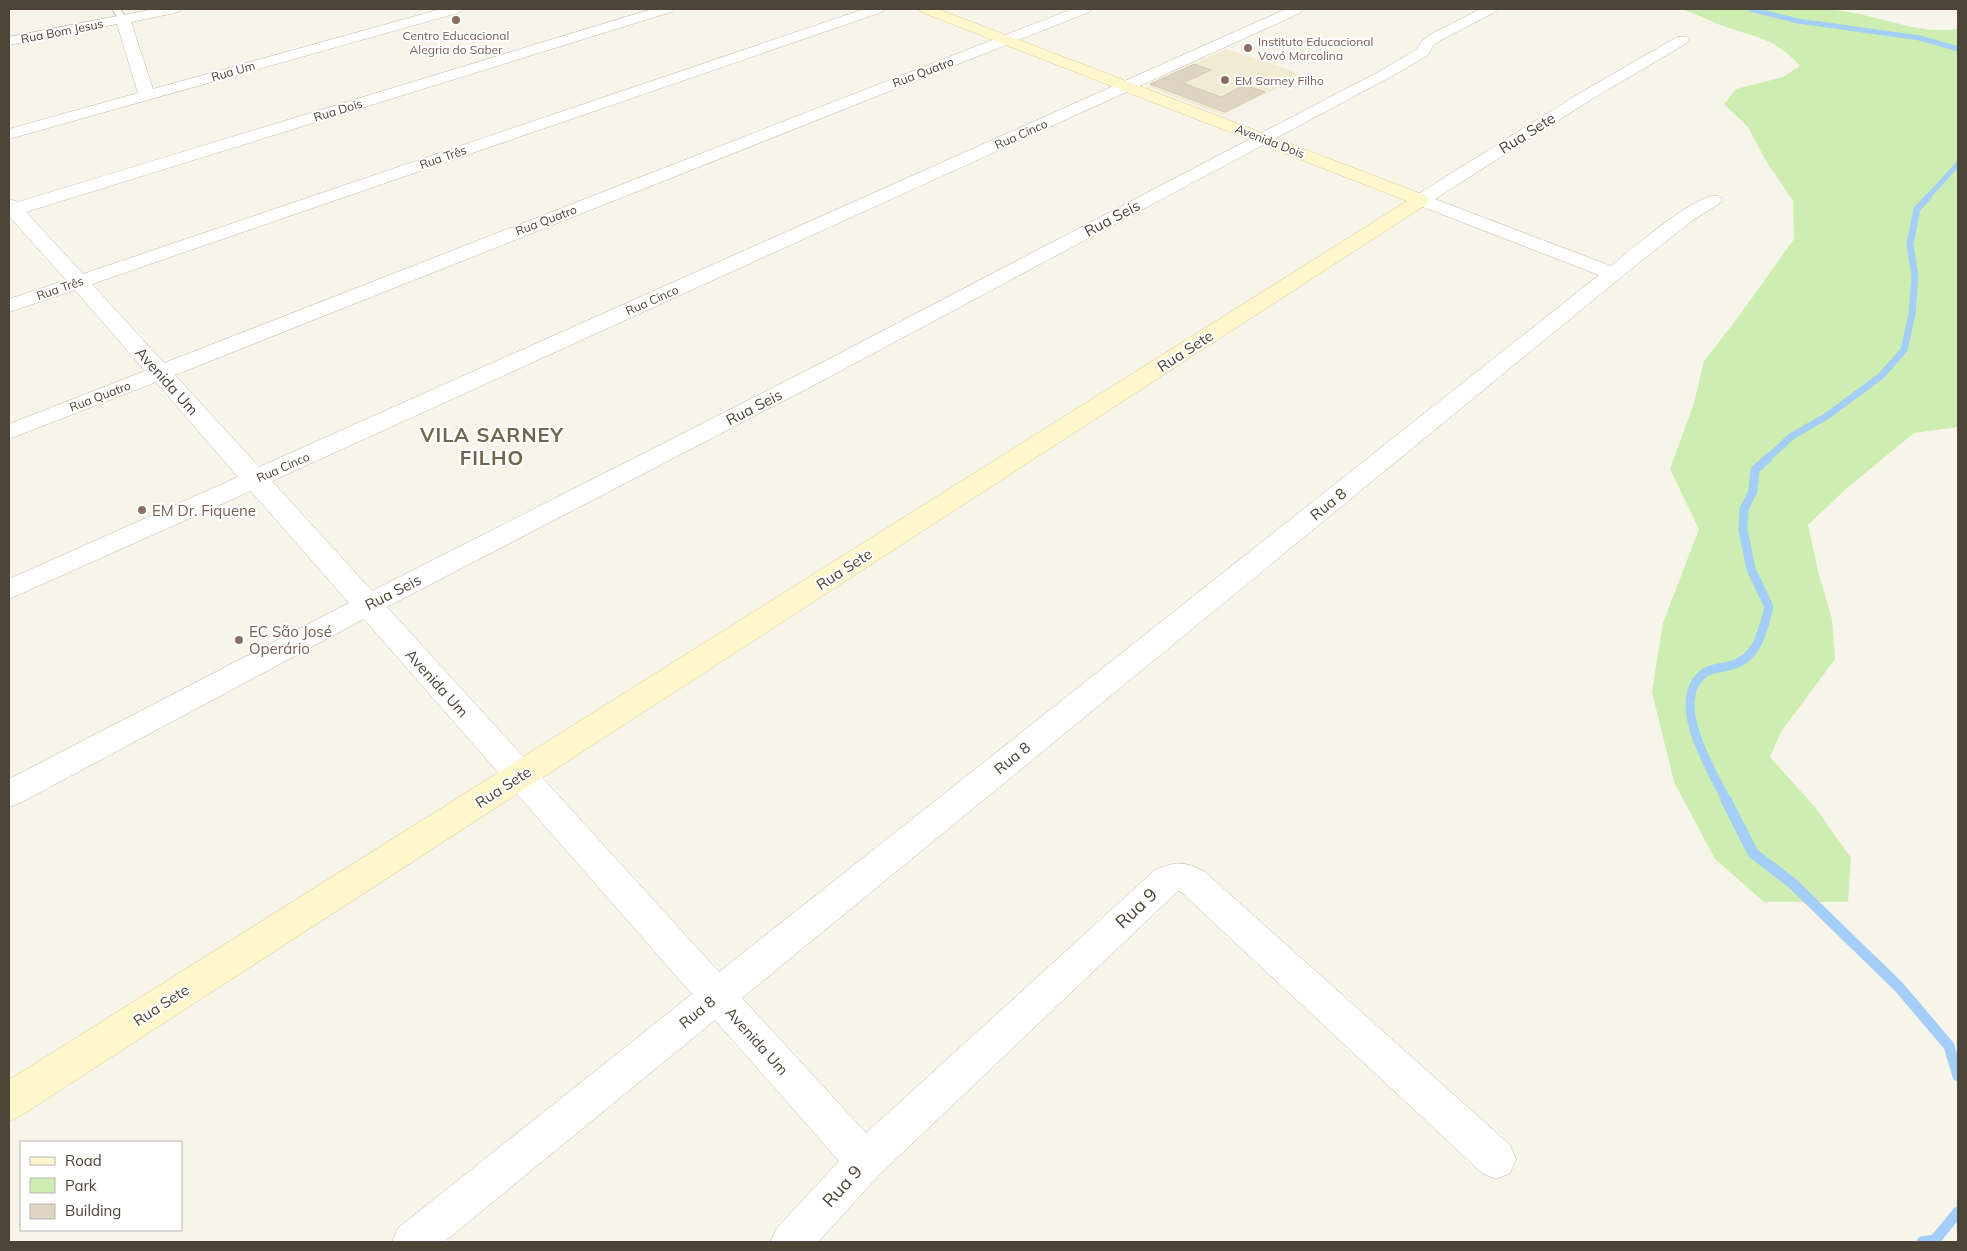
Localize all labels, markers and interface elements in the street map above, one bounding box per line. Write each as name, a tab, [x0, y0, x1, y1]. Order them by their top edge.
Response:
marker: Centro Educacional Alegria do Saber	[450, 14, 462, 26]
street label: Rua Bom Jesus	[20, 16, 104, 46]
place label: Centro Educacional Alegria do Saber	[403, 28, 509, 57]
place label: Instituto Educacional Vovó Marcolina	[1258, 34, 1373, 63]
marker: Instituto Educacional Vovó Marcolina	[1242, 42, 1254, 54]
street label: Rua Quatro	[890, 53, 956, 91]
street label: Rua Um	[209, 58, 257, 84]
place label: EM Sarney Filho	[1235, 73, 1324, 88]
marker: EM Sarney Filho	[1219, 74, 1231, 86]
street label: Rua Dois	[312, 95, 364, 125]
street label: Rua Sete	[1495, 108, 1559, 158]
street label: Rua Cinco	[992, 116, 1050, 152]
street label: Avenida Dois	[1233, 121, 1307, 161]
street label: Rua Três	[418, 142, 468, 172]
street label: Rua Seis	[1081, 195, 1143, 241]
street label: Rua Quatro	[513, 201, 579, 239]
street label: Rua Três	[35, 273, 85, 303]
street label: Rua Cinco	[623, 282, 681, 318]
street label: Rua Sete	[1153, 326, 1217, 376]
street label: Avenida Um	[131, 343, 203, 419]
street label: Rua Quatro	[67, 377, 133, 415]
street label: Rua Seis	[723, 385, 785, 429]
district label: VILA SARNEY FILHO	[419, 422, 564, 470]
street label: Rua Cinco	[254, 449, 312, 485]
street label: Rua 8	[1306, 484, 1350, 524]
place label: EM Dr. Fiquene	[152, 501, 256, 520]
marker: EM Dr. Fiquene	[136, 504, 148, 516]
street label: Rua Sete	[812, 544, 876, 594]
street label: Rua Seis	[362, 570, 424, 614]
place label: EC São José Operário	[249, 622, 332, 658]
marker: EC São José Operário	[233, 634, 245, 646]
street label: Avenida Um	[401, 645, 473, 721]
street label: Rua 8	[990, 738, 1034, 778]
street label: Rua Sete	[471, 762, 535, 812]
street label: Rua 9	[1110, 883, 1162, 933]
street label: Rua Sete	[129, 980, 193, 1030]
street label: Rua 8	[675, 992, 719, 1032]
street label: Avenida Um	[721, 1003, 793, 1079]
legend	[20, 1141, 182, 1231]
text: Road	[65, 1151, 102, 1170]
street label: Rua 9	[817, 1160, 867, 1212]
text: Park	[65, 1176, 97, 1195]
text: Building	[65, 1201, 121, 1220]

